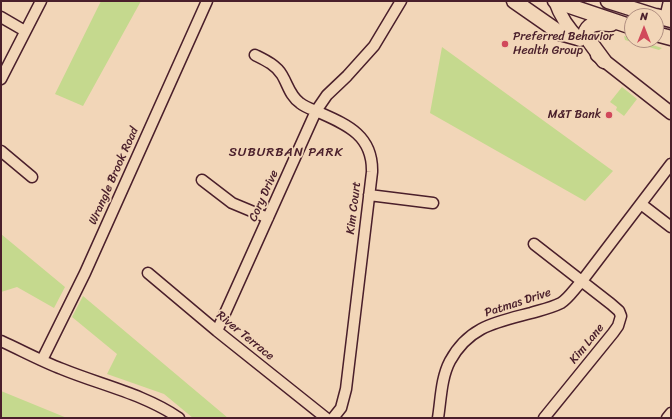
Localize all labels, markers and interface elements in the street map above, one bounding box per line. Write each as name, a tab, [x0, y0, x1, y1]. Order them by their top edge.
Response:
text: N	[640, 7, 648, 26]
north arrow	[624, 8, 664, 48]
place label: Preferred Behavior Health Group	[513, 30, 614, 58]
marker: Preferred Behavior Health Group	[500, 39, 510, 49]
place label: M&T Bank	[548, 108, 601, 122]
marker: M&T Bank	[604, 110, 614, 120]
street label: Wrangle Brook Road	[86, 125, 142, 227]
district label: SUBURBAN PARK	[229, 145, 343, 161]
street label: Cory Drive	[246, 168, 282, 224]
street label: Kim Court	[344, 181, 364, 235]
street label: Patmas Drive	[483, 285, 553, 321]
street label: River Terrace	[213, 308, 277, 364]
street label: Kim Lane	[567, 321, 607, 367]

